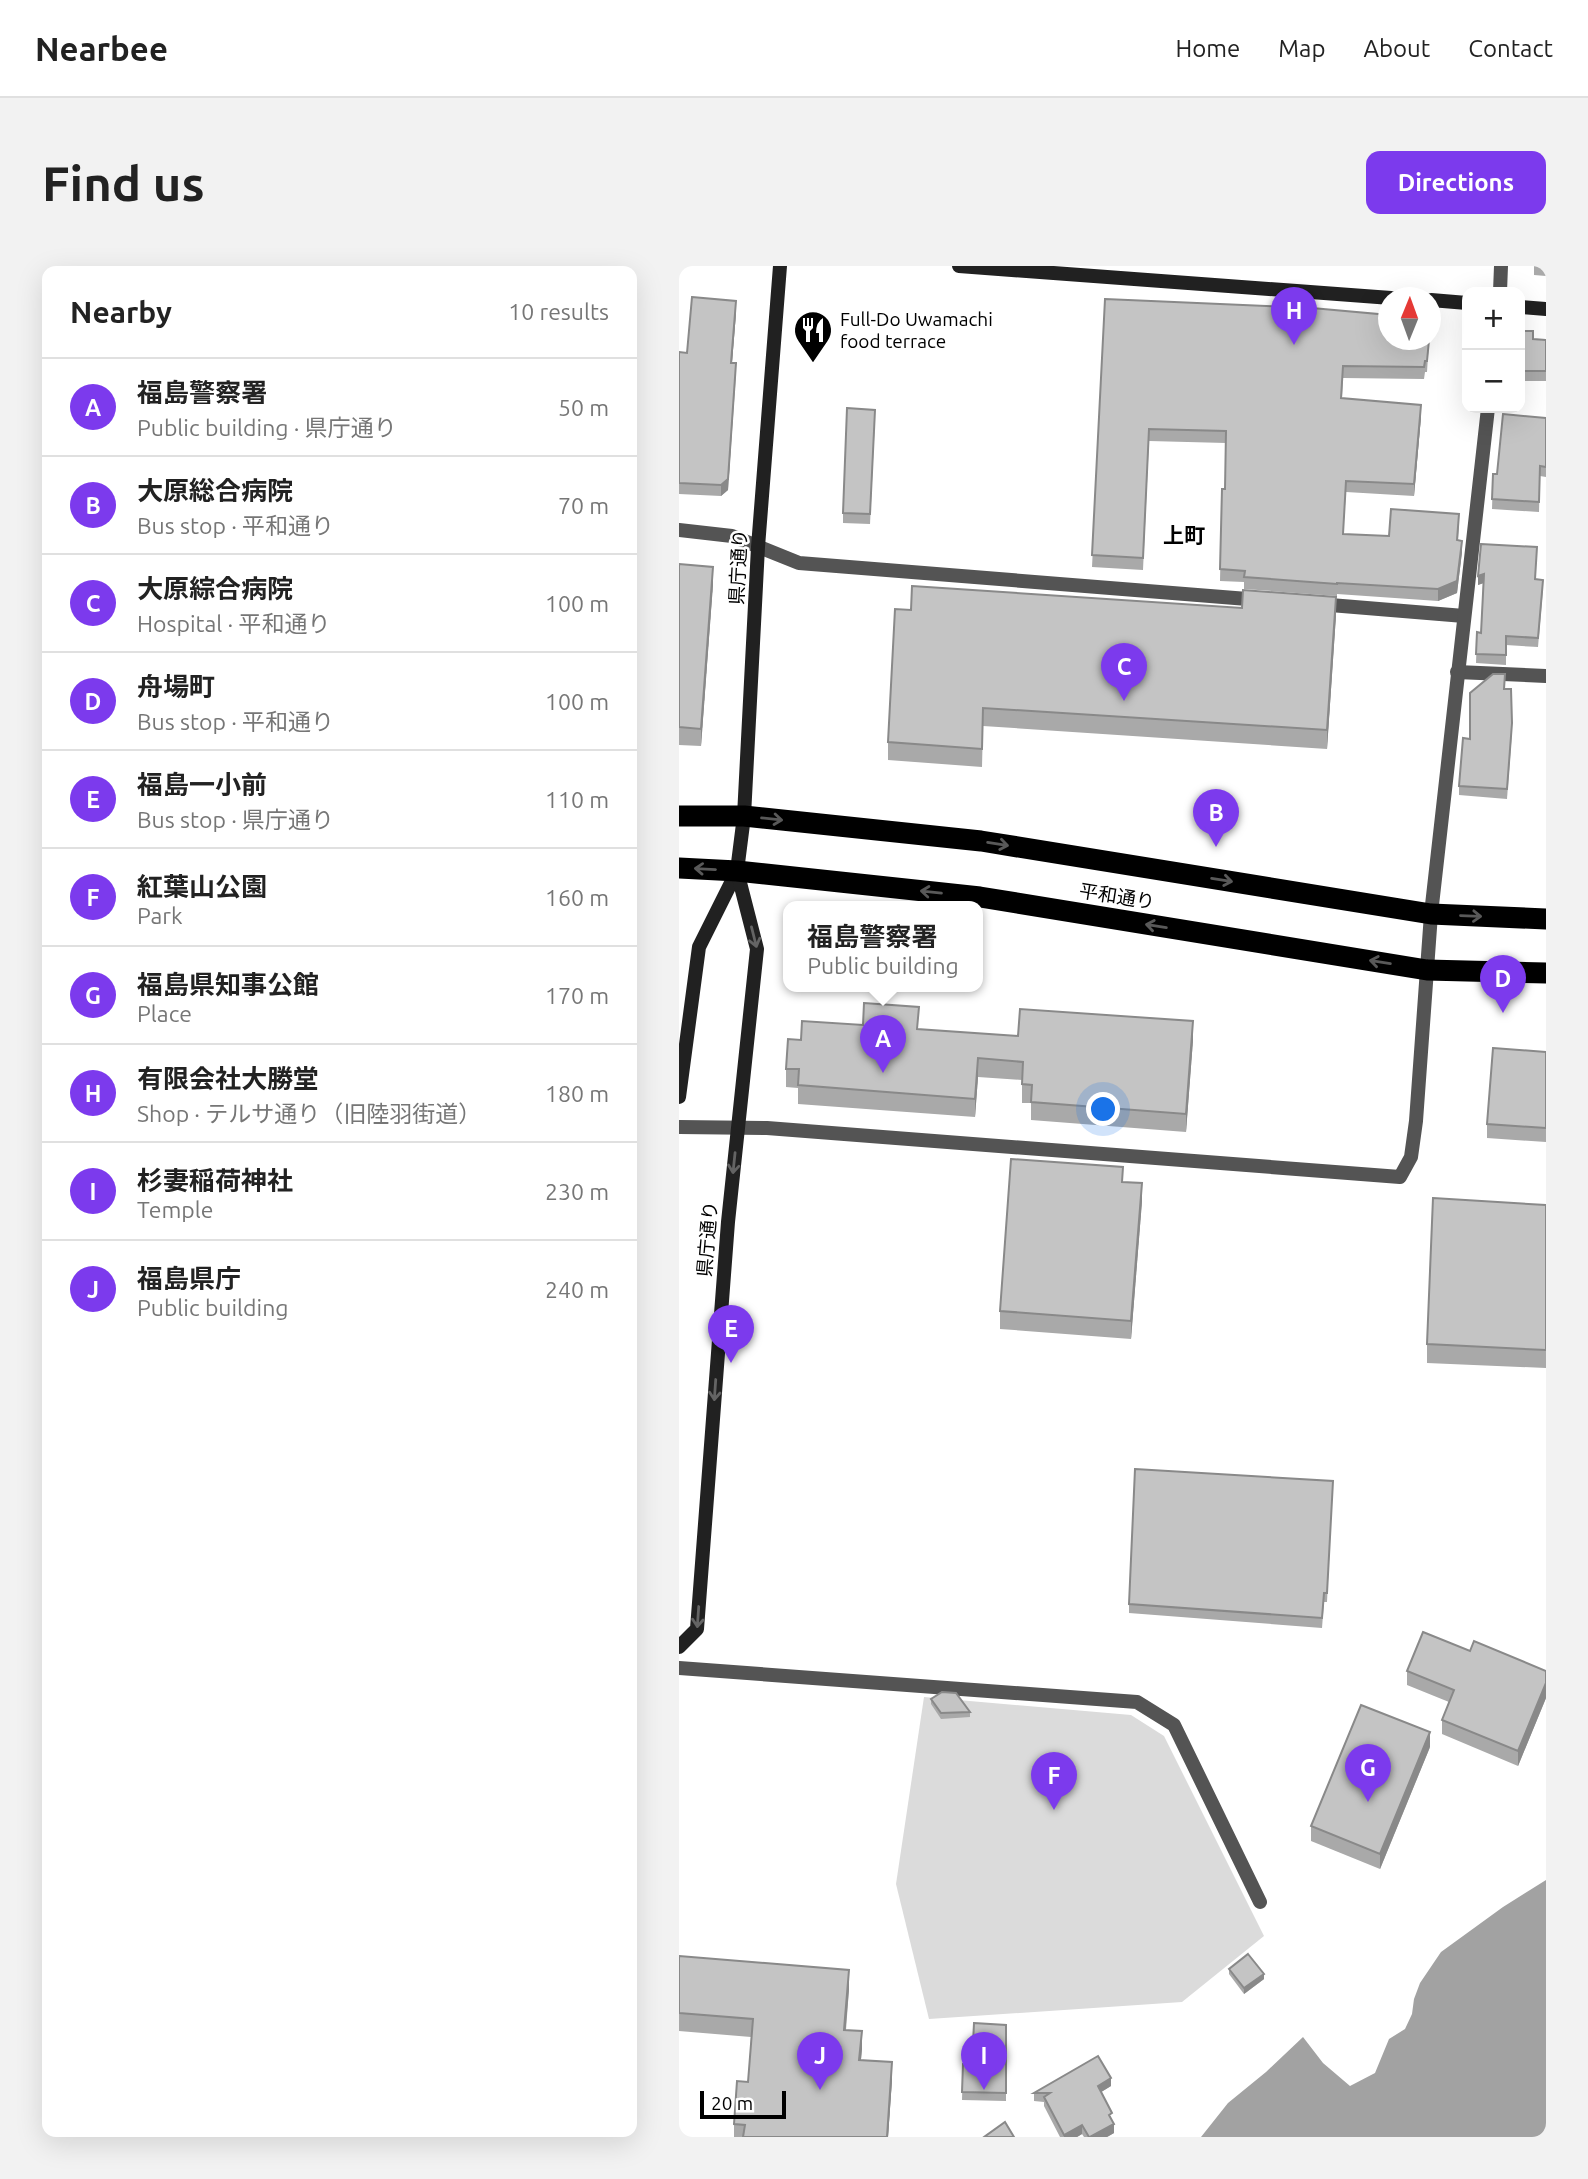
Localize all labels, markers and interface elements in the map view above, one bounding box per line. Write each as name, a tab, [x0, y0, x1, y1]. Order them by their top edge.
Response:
text: Nearbee	[35, 30, 168, 67]
text: Home	[1175, 35, 1240, 62]
text: Map	[1278, 35, 1325, 62]
text: About	[1363, 35, 1430, 62]
text: Contact	[1468, 35, 1553, 62]
button: Directions	[1366, 151, 1546, 214]
text: Find us	[42, 155, 205, 210]
pin: H	[1271, 287, 1317, 345]
north arrow	[1378, 287, 1441, 350]
map controls	[1462, 287, 1525, 413]
button: +	[1462, 287, 1525, 350]
text: Nearby	[70, 295, 172, 329]
text: 10 results	[508, 299, 609, 324]
place label: Full-Do Uwamachi food terrace	[840, 308, 993, 352]
restaurant icon: Full-Do Uwamachi food terrace	[792, 309, 834, 364]
button: −	[1462, 350, 1525, 413]
text: 福島警察署	[137, 378, 267, 407]
text: A	[85, 395, 101, 420]
text: 50 m	[558, 395, 609, 420]
text: Public building · 県庁通り	[137, 415, 397, 440]
text: 大原総合病院	[137, 476, 293, 505]
text: B	[85, 493, 101, 518]
text: 70 m	[558, 493, 609, 518]
text: Bus stop · 平和通り	[137, 513, 334, 538]
district label: 上町	[1163, 523, 1205, 547]
street label: 県庁通り	[725, 528, 751, 606]
text: 大原綜合病院	[137, 574, 293, 603]
text: C	[86, 591, 100, 616]
text: 100 m	[545, 591, 609, 616]
text: Hospital · 平和通り	[137, 611, 331, 636]
pin: C	[1101, 643, 1147, 701]
text: 舟場町	[137, 672, 215, 701]
text: D	[85, 689, 101, 714]
text: 100 m	[545, 689, 609, 714]
text: Bus stop · 平和通り	[137, 709, 334, 734]
text: 福島一小前	[137, 770, 267, 799]
text: E	[86, 787, 100, 812]
text: 110 m	[545, 787, 609, 812]
pin: B	[1193, 789, 1239, 847]
text: Bus stop · 県庁通り	[137, 807, 334, 832]
one-way arrow	[760, 813, 782, 826]
one-way arrow	[986, 838, 1009, 851]
one-way arrow	[693, 863, 716, 876]
text: 紅葉山公園	[137, 872, 267, 901]
one-way arrow	[1210, 874, 1233, 887]
street label: 平和通り	[1078, 879, 1156, 913]
text: F	[87, 885, 99, 910]
text: 160 m	[545, 885, 609, 910]
one-way arrow	[920, 885, 943, 898]
popup	[783, 901, 983, 992]
text: Park	[137, 903, 183, 928]
one-way arrow	[1460, 909, 1483, 922]
one-way arrow	[1145, 919, 1168, 932]
text: 福島警察署	[807, 922, 937, 951]
one-way arrow	[748, 925, 761, 948]
text: Public building	[807, 953, 959, 978]
one-way arrow	[1370, 955, 1392, 968]
pin: D	[1480, 955, 1526, 1013]
text: 福島県知事公館	[137, 970, 319, 999]
text: G	[85, 983, 101, 1008]
text: 170 m	[545, 983, 609, 1008]
text: Place	[137, 1001, 192, 1026]
pin: A	[860, 1015, 906, 1073]
text: 有限会社大勝堂	[137, 1064, 319, 1093]
text: H	[85, 1081, 101, 1106]
text: 180 m	[545, 1081, 609, 1106]
your location	[1086, 1092, 1120, 1126]
text: Shop · テルサ通り（旧陸羽街道）	[137, 1101, 481, 1126]
one-way arrow	[727, 1151, 740, 1174]
text: 杉妻稲荷神社	[137, 1166, 293, 1195]
text: I	[90, 1179, 96, 1204]
text: 230 m	[545, 1179, 609, 1204]
text: Temple	[137, 1197, 213, 1222]
street label: 県庁通り	[693, 1200, 721, 1278]
text: 福島県庁	[137, 1264, 241, 1293]
text: J	[87, 1277, 99, 1302]
text: 240 m	[545, 1277, 609, 1302]
text: Public building	[137, 1295, 289, 1320]
pin: E	[708, 1305, 754, 1363]
one-way arrow	[708, 1378, 721, 1400]
one-way arrow	[691, 1605, 704, 1627]
pin: G	[1345, 1744, 1391, 1802]
pin: F	[1031, 1752, 1077, 1810]
pin: J	[797, 2032, 843, 2090]
pin: I	[961, 2032, 1007, 2090]
scale bar	[700, 2088, 786, 2120]
text: 20 m	[711, 2092, 753, 2114]

